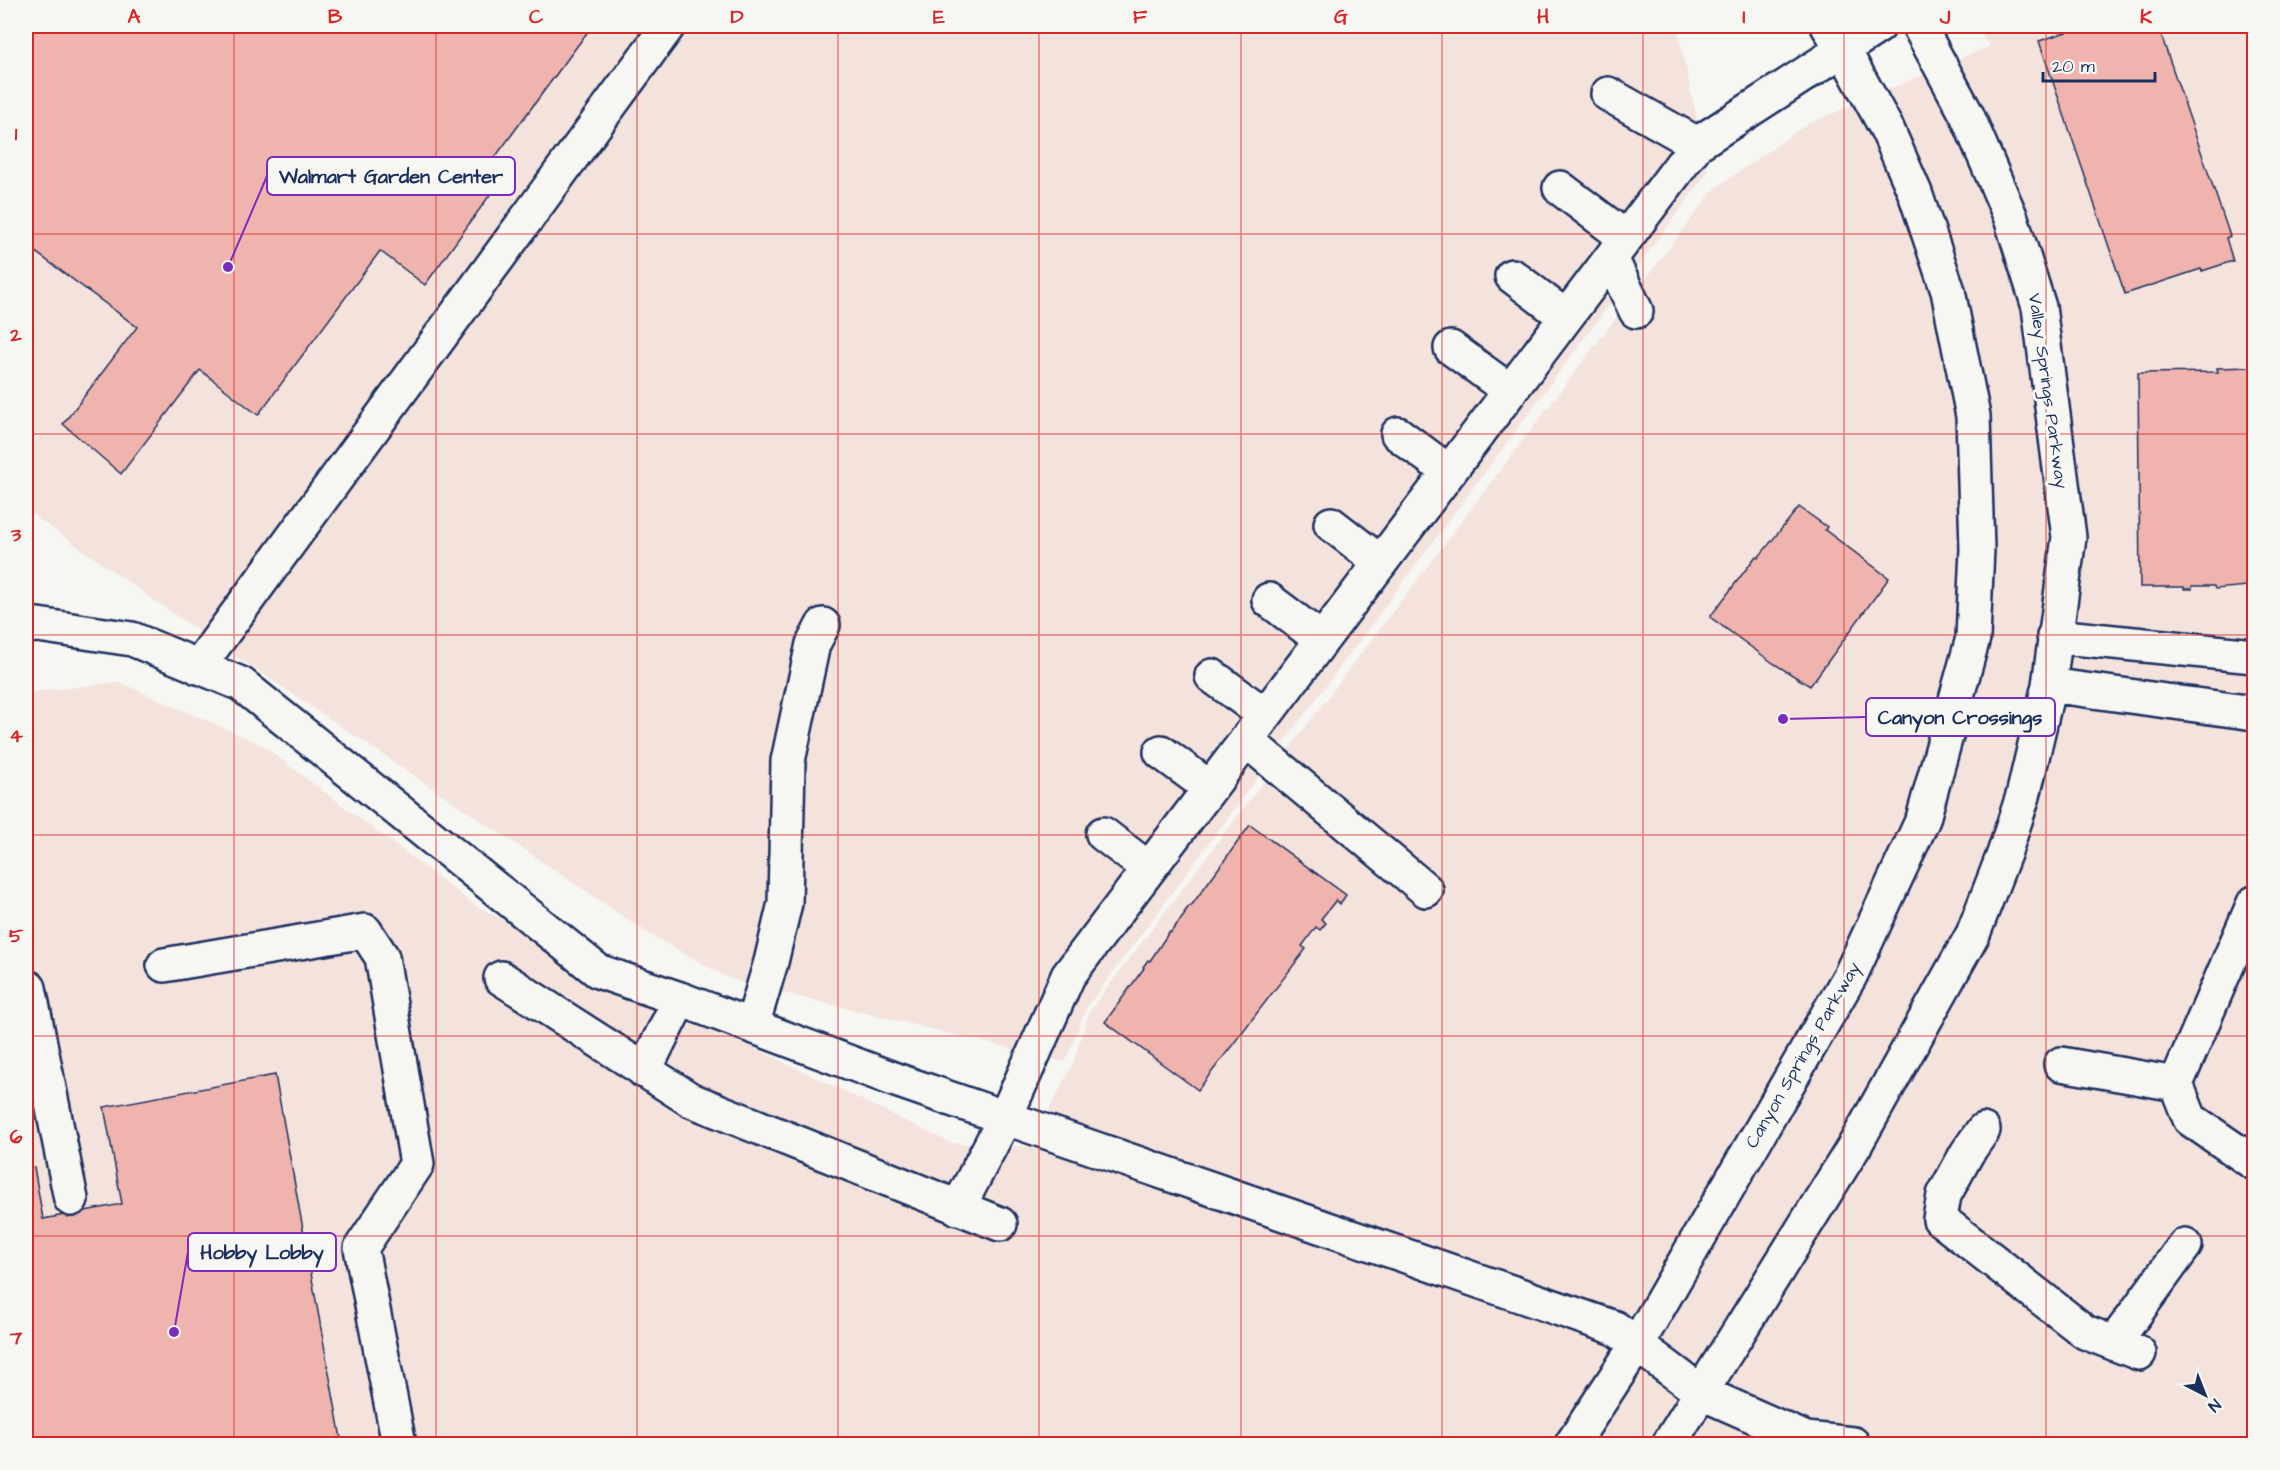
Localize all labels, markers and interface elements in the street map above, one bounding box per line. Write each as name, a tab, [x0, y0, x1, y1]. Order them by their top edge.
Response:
text: A	[128, 3, 141, 31]
text: B	[328, 3, 343, 31]
text: C	[529, 3, 544, 31]
text: D	[731, 3, 744, 31]
text: E	[933, 3, 945, 31]
text: F	[1133, 3, 1148, 31]
text: G	[1334, 3, 1348, 31]
text: H	[1537, 3, 1549, 31]
text: I	[1742, 3, 1746, 31]
text: J	[1939, 3, 1951, 31]
text: K	[2140, 3, 2153, 31]
scale bar	[2043, 45, 2156, 83]
text: 20 m	[2052, 54, 2095, 79]
text: 1	[15, 120, 18, 148]
callout: Walmart Garden Center	[267, 157, 515, 195]
text: Walmart Garden Center	[278, 163, 504, 191]
street label: Valley Springs Parkway	[2021, 292, 2074, 490]
text: 2	[9, 321, 22, 349]
text: 3	[10, 521, 22, 549]
callout: Canyon Crossings	[1866, 698, 2055, 736]
text: Canyon Crossings	[1878, 704, 2042, 733]
text: 4	[9, 722, 23, 750]
text: 5	[9, 922, 24, 950]
street label: Canyon Springs Parkway	[1739, 957, 1868, 1153]
text: 6	[10, 1123, 23, 1151]
callout: Hobby Lobby	[188, 1233, 336, 1271]
text: Hobby Lobby	[200, 1239, 324, 1268]
text: 7	[9, 1324, 23, 1352]
north arrow	[2175, 1365, 2235, 1425]
text: N	[2203, 1394, 2225, 1417]

